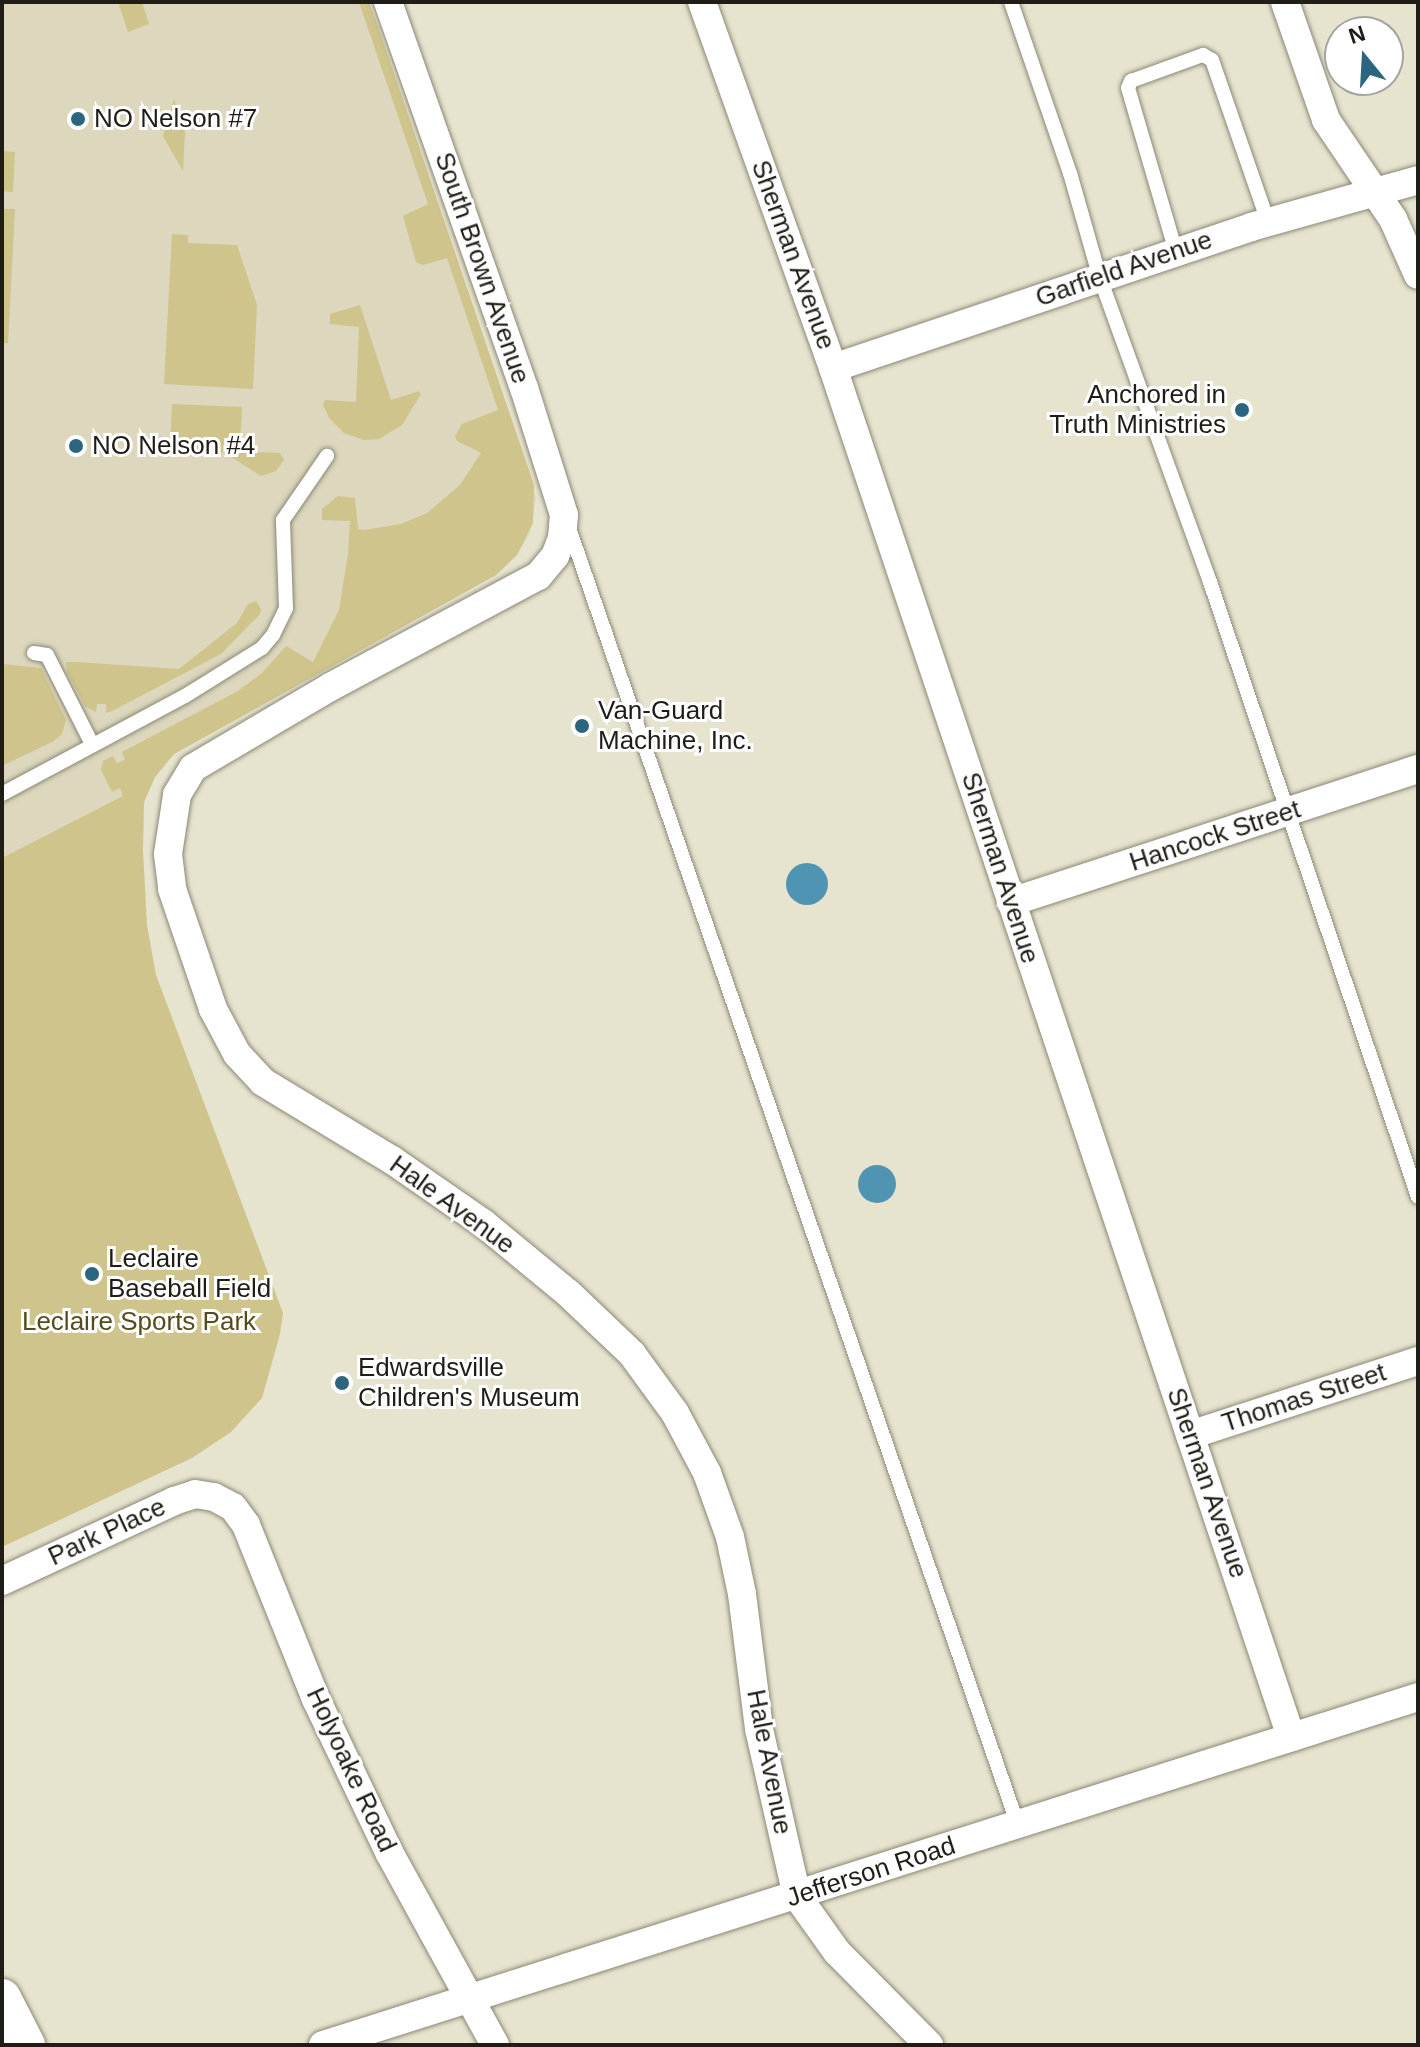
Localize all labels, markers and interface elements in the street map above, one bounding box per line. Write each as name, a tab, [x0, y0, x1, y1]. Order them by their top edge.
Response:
north arrow	[1324, 16, 1404, 96]
text: N	[1346, 20, 1368, 49]
place label: NO Nelson #7	[94, 103, 257, 135]
marker: NO Nelson #7	[69, 110, 87, 128]
street label: South Brown Avenue	[428, 148, 536, 388]
street label: Sherman Avenue	[744, 155, 842, 355]
street label: Garfield Avenue	[1031, 224, 1217, 314]
place label: Anchored in Truth Ministries	[1049, 379, 1226, 440]
marker: Anchored in Truth Ministries	[1233, 401, 1251, 419]
place label: NO Nelson #4	[92, 430, 255, 462]
marker: NO Nelson #4	[67, 437, 85, 455]
place label: Van-Guard Machine, Inc.	[598, 695, 753, 756]
marker: Van-Guard Machine, Inc.	[573, 717, 591, 735]
street label: Sherman Avenue	[954, 768, 1046, 968]
street label: Hancock Street	[1126, 794, 1304, 878]
street label: Hale Avenue	[383, 1149, 521, 1261]
place label: Leclaire Baseball Field	[108, 1243, 271, 1304]
marker: Leclaire Baseball Field	[83, 1265, 101, 1283]
park label: Leclaire Sports Park	[22, 1306, 256, 1338]
place label: Edwardsville Children's Museum	[358, 1352, 580, 1414]
street label: Thomas Street	[1218, 1357, 1390, 1439]
marker: Edwardsville Children's Museum	[333, 1374, 351, 1392]
street label: Sherman Avenue	[1160, 1383, 1254, 1583]
street label: Park Place	[43, 1491, 171, 1573]
street label: Holyoake Road	[299, 1683, 403, 1857]
street label: Hale Avenue	[740, 1686, 798, 1838]
street label: Jefferson Road	[783, 1830, 959, 1914]

